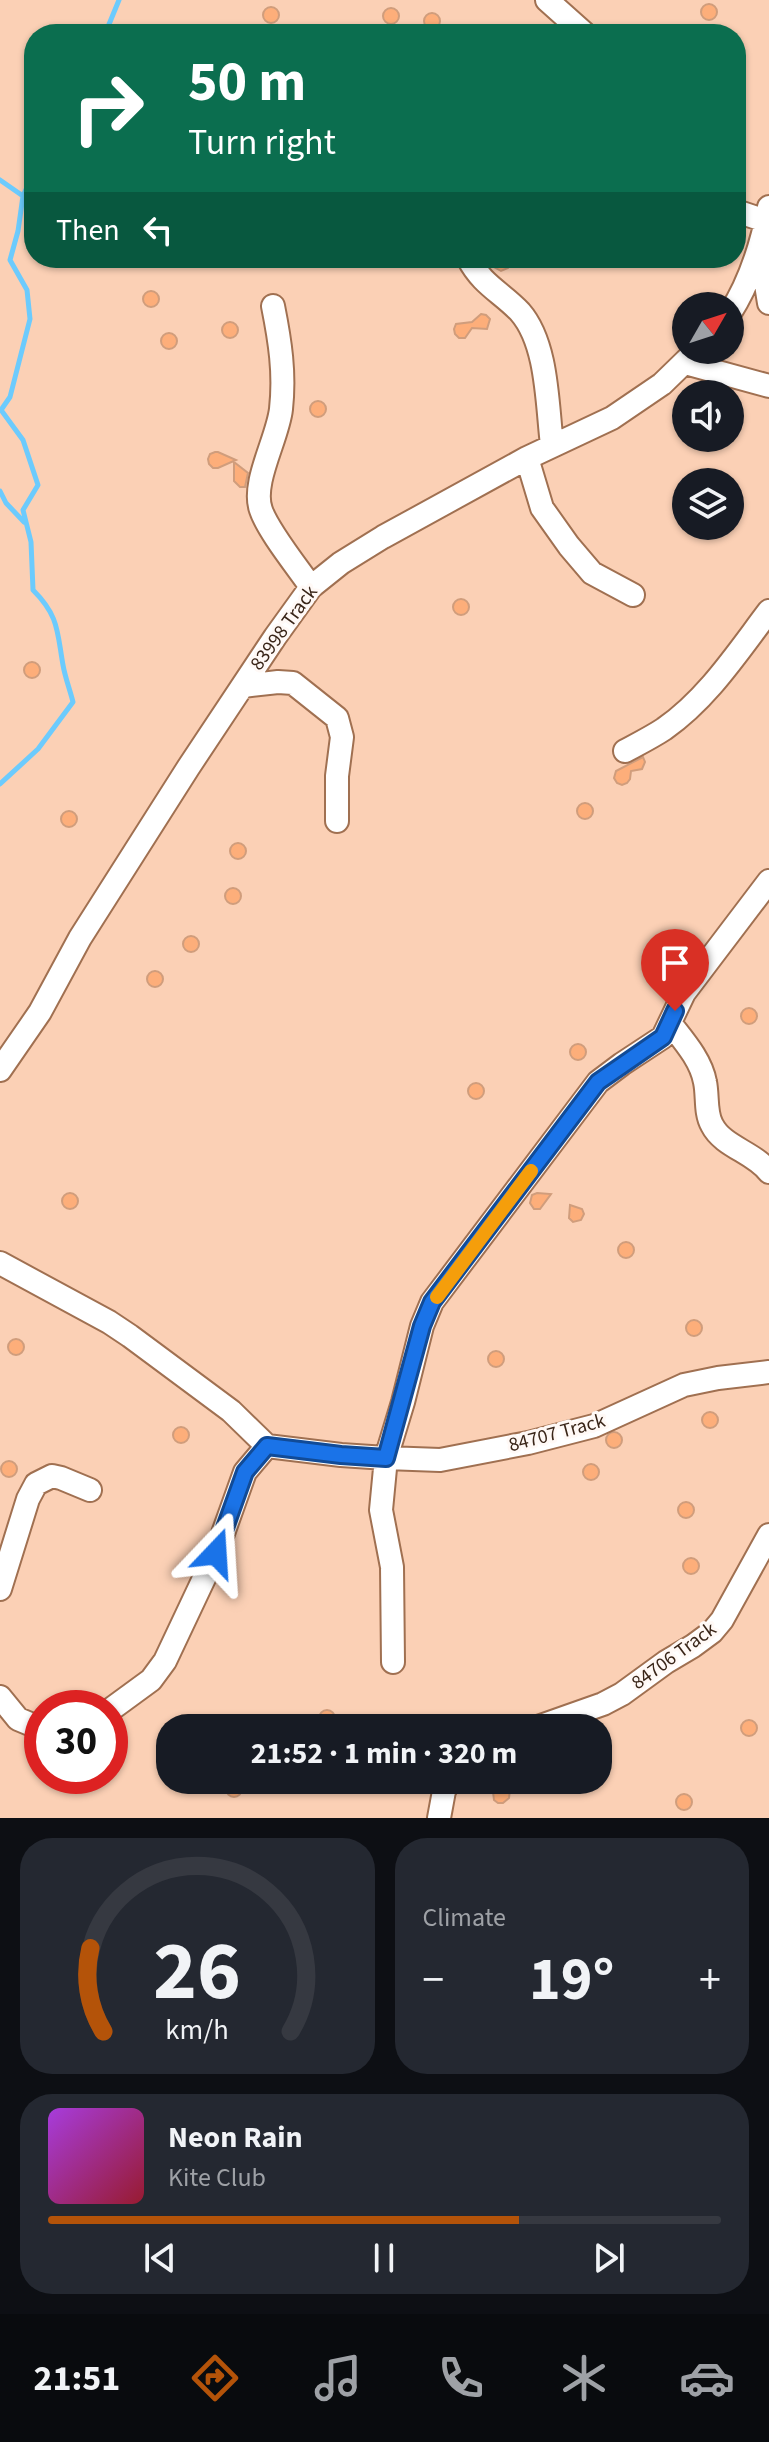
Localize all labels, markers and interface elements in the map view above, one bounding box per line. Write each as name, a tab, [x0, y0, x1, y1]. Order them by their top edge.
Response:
text: 50 m	[188, 43, 306, 122]
icon: right	[56, 56, 160, 160]
text: Turn right	[188, 117, 336, 168]
icon: left	[136, 208, 180, 252]
text: Then	[56, 209, 120, 252]
north arrow	[672, 292, 744, 364]
map controls	[672, 292, 744, 540]
button: sound	[672, 380, 744, 452]
button: layers	[672, 468, 744, 540]
street label: 83998 Track	[244, 580, 324, 676]
pin	[641, 929, 709, 1011]
icon: arrive	[653, 941, 697, 985]
street label: 84707 Track	[506, 1407, 609, 1459]
position arrow	[174, 1511, 258, 1595]
street label: 84706 Track	[626, 1616, 722, 1696]
speed limit sign: 30	[24, 1690, 128, 1794]
text: 21:52 · 1 min · 320 m	[251, 1732, 517, 1775]
text: Climate	[423, 1899, 506, 1936]
text: 26	[153, 1913, 241, 2031]
text: 19°	[529, 1938, 614, 2023]
text: −	[423, 1949, 444, 2012]
text: +	[699, 1949, 721, 2012]
text: km/h	[166, 2010, 229, 2050]
text: Neon Rain	[168, 2116, 303, 2159]
text: Kite Club	[168, 2159, 266, 2196]
icon: previous	[138, 2236, 182, 2280]
icon: pause	[362, 2236, 406, 2280]
icon: next	[587, 2236, 631, 2280]
icon: directions	[187, 2350, 243, 2406]
icon: music	[310, 2350, 366, 2406]
icon: phone	[433, 2350, 489, 2406]
icon: climate	[556, 2350, 612, 2406]
icon: car	[679, 2350, 735, 2406]
text: 21:51	[34, 2353, 120, 2404]

